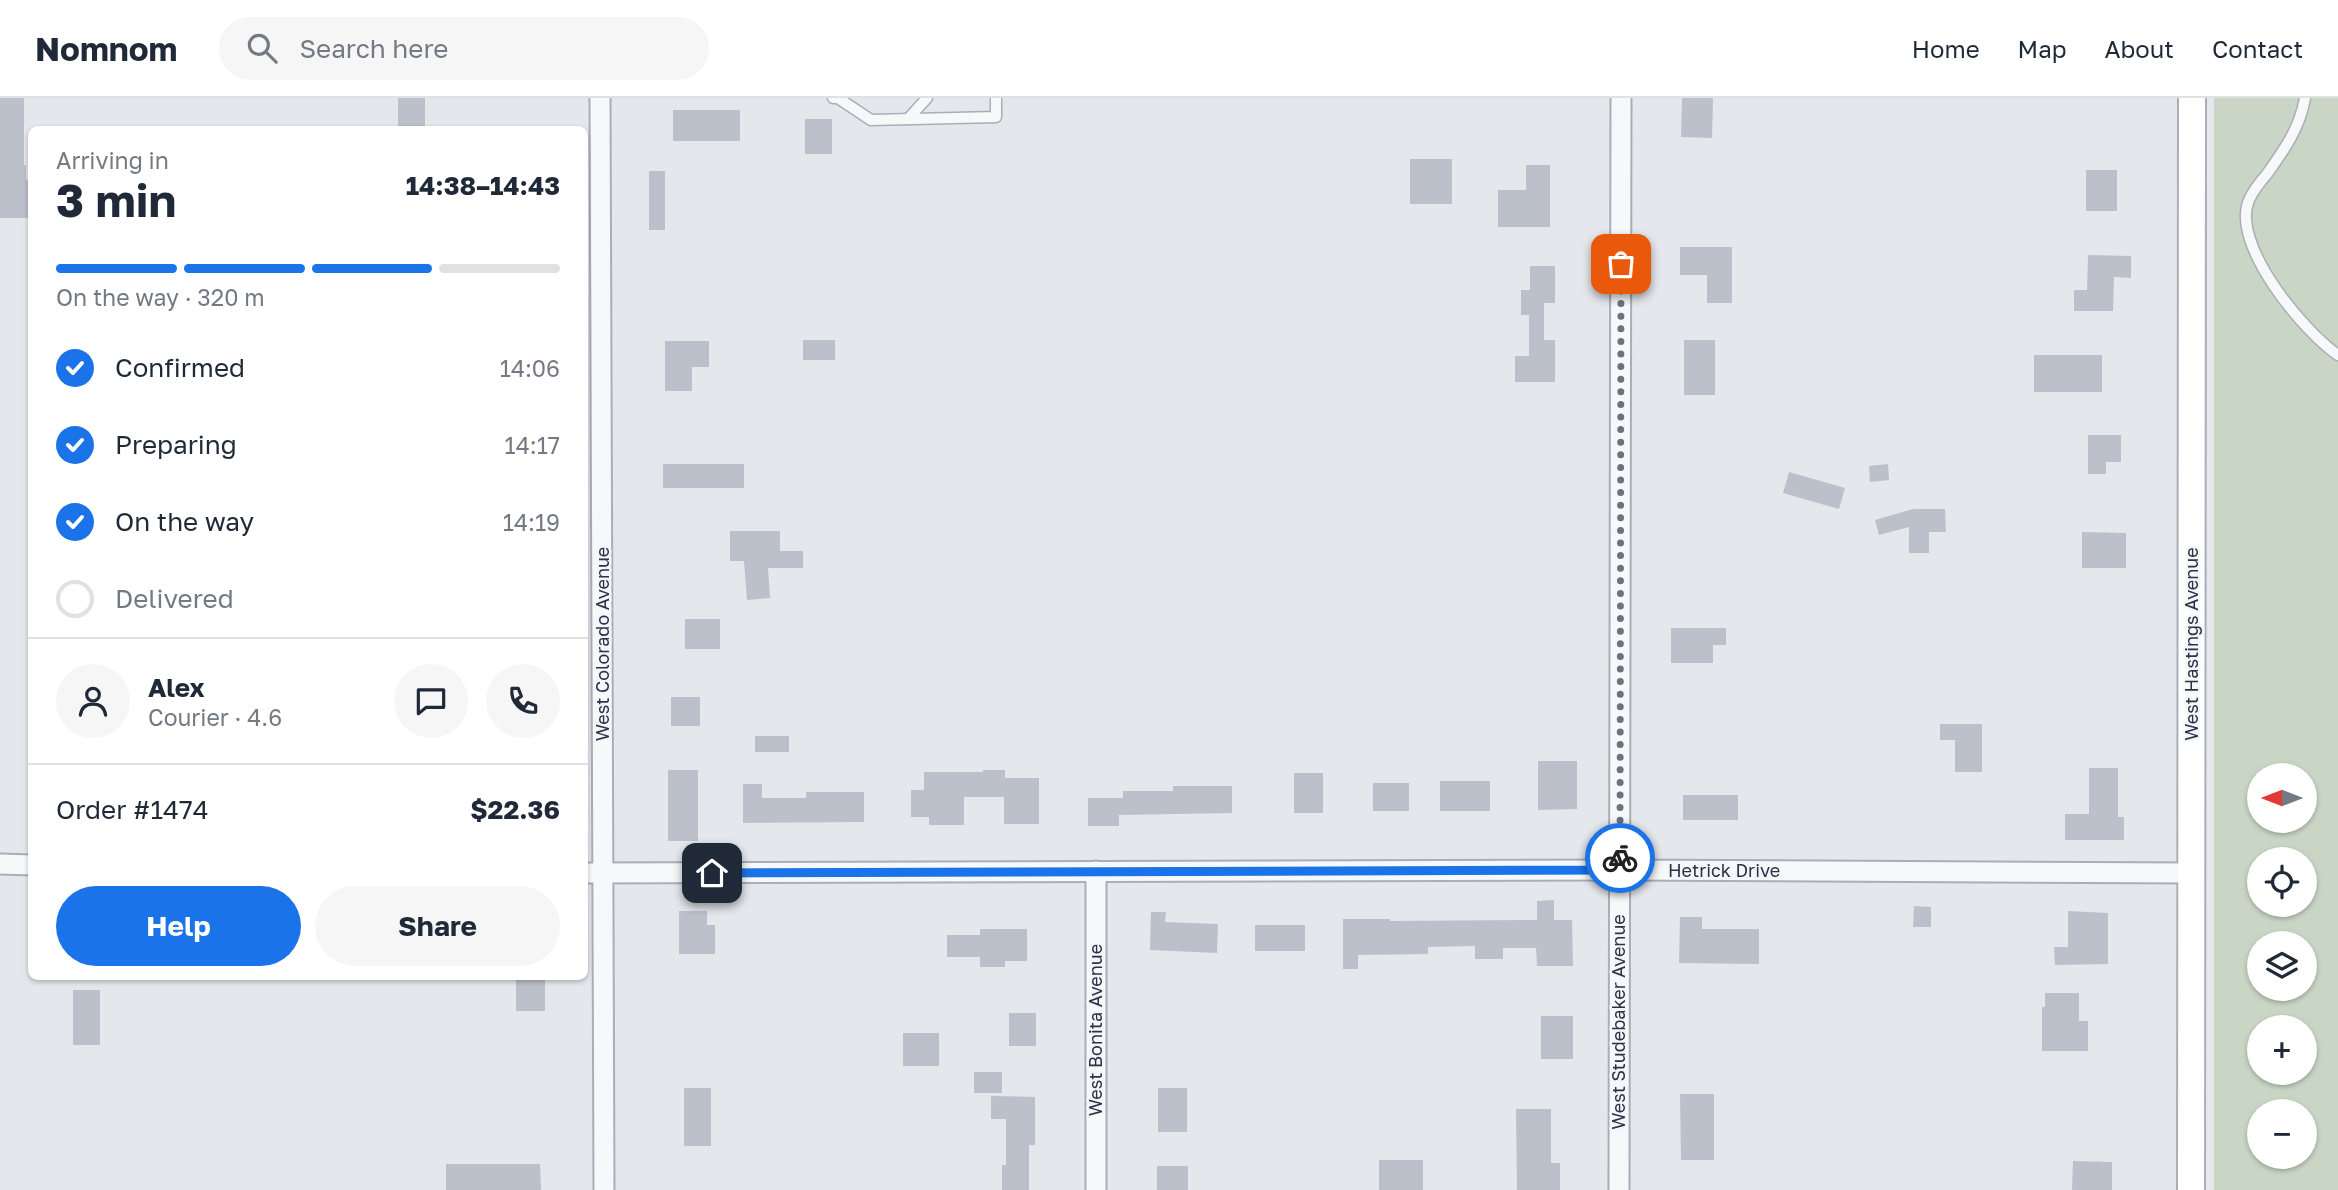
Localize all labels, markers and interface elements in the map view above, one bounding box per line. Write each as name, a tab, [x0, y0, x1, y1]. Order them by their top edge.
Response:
search box	[219, 17, 709, 80]
text: Nomnom	[35, 29, 177, 68]
icon: search	[243, 29, 281, 67]
text: Search here	[299, 33, 448, 64]
text: Home	[1912, 34, 1980, 63]
text: Map	[2018, 34, 2067, 63]
text: About	[2105, 34, 2174, 63]
text: Contact	[2212, 34, 2303, 63]
text: Arriving in	[56, 146, 169, 174]
text: 14:38–14:43	[406, 170, 560, 201]
text: 3 min	[56, 172, 176, 227]
pin	[1591, 234, 1651, 294]
icon: bag	[1602, 245, 1640, 283]
text: On the way · 320 m	[56, 283, 265, 311]
icon: check	[56, 349, 94, 387]
text: Confirmed	[115, 352, 245, 383]
text: 14:06	[500, 354, 560, 382]
icon: check	[56, 426, 94, 464]
text: Preparing	[115, 429, 237, 460]
text: 14:17	[505, 431, 560, 459]
icon: check	[56, 503, 94, 541]
text: On the way	[115, 506, 254, 537]
text: 14:19	[503, 508, 560, 536]
street label: West Colorado Avenue	[591, 547, 613, 741]
street label: West Hastings Avenue	[2180, 547, 2202, 741]
text: Delivered	[115, 583, 234, 614]
button: person	[56, 664, 130, 738]
button: chat	[394, 664, 468, 738]
button: phone	[486, 664, 560, 738]
text: Alex	[148, 672, 205, 703]
text: Courier · 4.6	[148, 703, 282, 731]
north arrow	[2247, 763, 2317, 833]
map controls	[2247, 763, 2317, 1169]
text: Order #1474	[56, 794, 209, 825]
text: $22.36	[470, 794, 560, 825]
courier	[1585, 823, 1655, 893]
icon: bike	[1601, 839, 1639, 877]
pin	[682, 843, 742, 903]
button: locate	[2247, 847, 2317, 917]
icon: home	[693, 854, 731, 892]
street label: Hetrick Drive	[1668, 859, 1780, 881]
button: Help	[56, 886, 301, 966]
button: Share	[315, 886, 560, 966]
street label: West Studebaker Avenue	[1607, 914, 1629, 1130]
button: layers	[2247, 931, 2317, 1001]
street label: West Bonita Avenue	[1084, 944, 1106, 1116]
button: +	[2247, 1015, 2317, 1085]
button: −	[2247, 1099, 2317, 1169]

